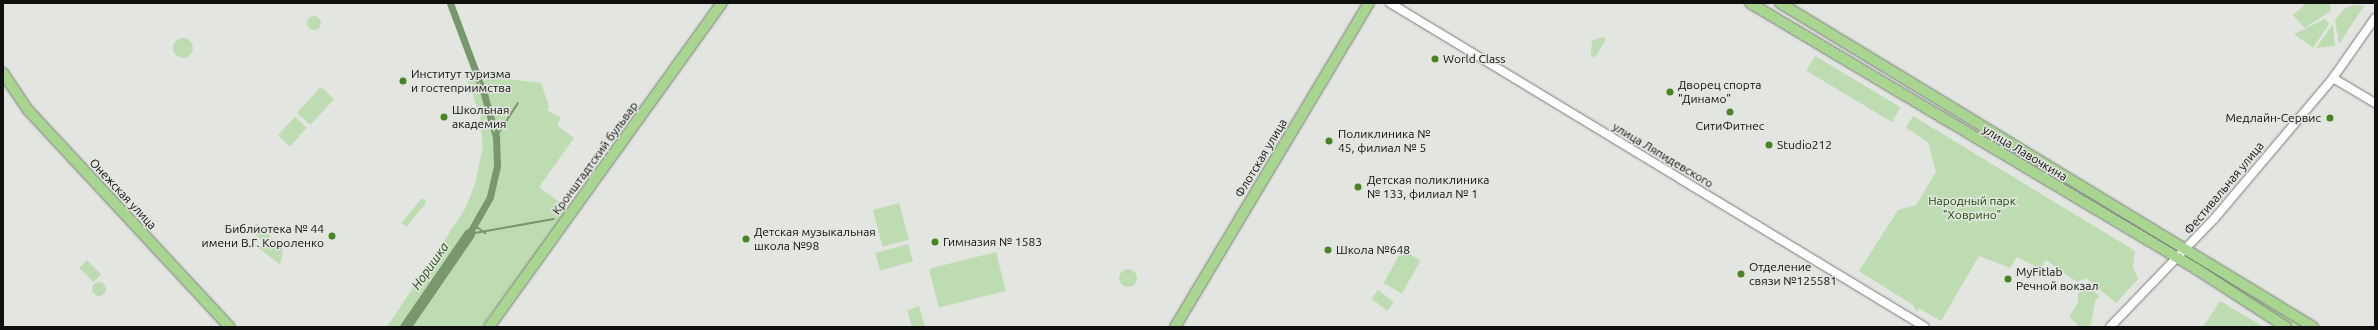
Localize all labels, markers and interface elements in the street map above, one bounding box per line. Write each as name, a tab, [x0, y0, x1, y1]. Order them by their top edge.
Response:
place label: World Class	[1443, 52, 1506, 66]
marker: World Class	[1430, 54, 1440, 64]
place label: Институт туризма и гостеприимства	[411, 67, 511, 95]
marker: Институт туризма и гостеприимства	[398, 76, 408, 86]
place label: Дворец спорта "Динамо"	[1678, 78, 1761, 106]
marker: Дворец спорта "Динамо"	[1665, 87, 1675, 97]
street label: Кронштадтский бульвар	[549, 99, 641, 217]
place label: Школьная академия	[452, 103, 509, 131]
marker: СитиФитнес	[1725, 107, 1735, 117]
place label: Медлайн-Сервис	[2225, 111, 2321, 125]
marker: Школьная академия	[439, 112, 449, 122]
marker: Медлайн-Сервис	[2324, 112, 2336, 124]
street label: Флотская улица	[1232, 116, 1290, 200]
street label: улица Ляпидевского	[1610, 119, 1716, 191]
place label: СитиФитнес	[1696, 119, 1764, 133]
street label: улица Лавочкина	[1980, 122, 2070, 184]
place label: Поликлиника № 45, филиал № 5	[1338, 127, 1430, 155]
marker: Поликлиника № 45, филиал № 5	[1323, 135, 1335, 147]
place label: Studio212	[1777, 138, 1832, 152]
street label: Фестивальная улица	[2181, 139, 2267, 237]
marker: Studio212	[1764, 140, 1774, 150]
street label: Онежская улица	[86, 156, 160, 232]
place label: Детская поликлиника № 133, филиал № 1	[1367, 173, 1489, 201]
marker: Детская поликлиника № 133, филиал № 1	[1352, 181, 1364, 193]
park label: Народный парк "Ховрино"	[1928, 194, 2016, 222]
place label: Библиотека № 44 имени В.Г. Короленко	[202, 222, 324, 250]
place label: Детская музыкальная школа №98	[754, 225, 876, 253]
marker: Библиотека № 44 имени В.Г. Короленко	[327, 231, 337, 241]
marker: Детская музыкальная школа №98	[741, 234, 751, 244]
place label: Гимназия № 1583	[943, 235, 1042, 249]
marker: Гимназия № 1583	[930, 237, 940, 247]
water label: Норишка	[408, 239, 452, 293]
place label: Школа №648	[1336, 243, 1410, 257]
marker: Школа №648	[1323, 245, 1333, 255]
place label: Отделение связи №125581	[1749, 260, 1837, 288]
place label: MyFitlab Речной вокзал	[2016, 265, 2099, 293]
marker: Отделение связи №125581	[1736, 269, 1746, 279]
marker: MyFitlab Речной вокзал	[2003, 274, 2013, 284]

